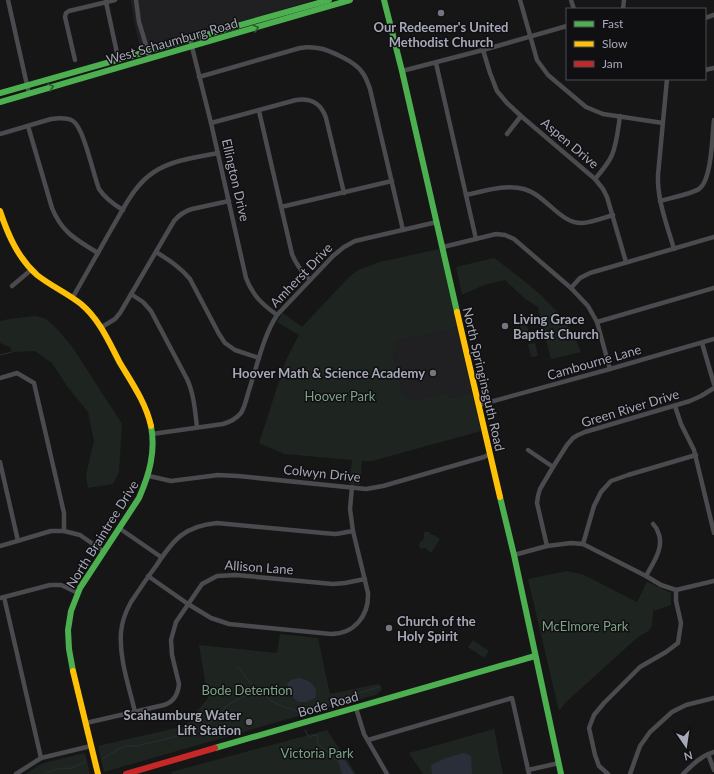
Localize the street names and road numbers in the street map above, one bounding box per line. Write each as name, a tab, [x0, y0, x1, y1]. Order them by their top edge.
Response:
street label: West Schaumburg Road	[104, 15, 240, 67]
street label: Aspen Drive	[538, 114, 602, 172]
street label: Ellington Drive	[219, 137, 253, 223]
street label: Amherst Drive	[266, 240, 336, 310]
street label: North Springinsguth Road	[460, 305, 508, 453]
street label: Cambourne Lane	[545, 341, 643, 383]
street label: Green River Drive	[579, 385, 681, 430]
street label: Colwyn Drive	[283, 461, 361, 485]
street label: North Braintree Drive	[62, 477, 142, 591]
street label: Allison Lane	[224, 557, 294, 577]
street label: Bode Road	[296, 688, 360, 720]

